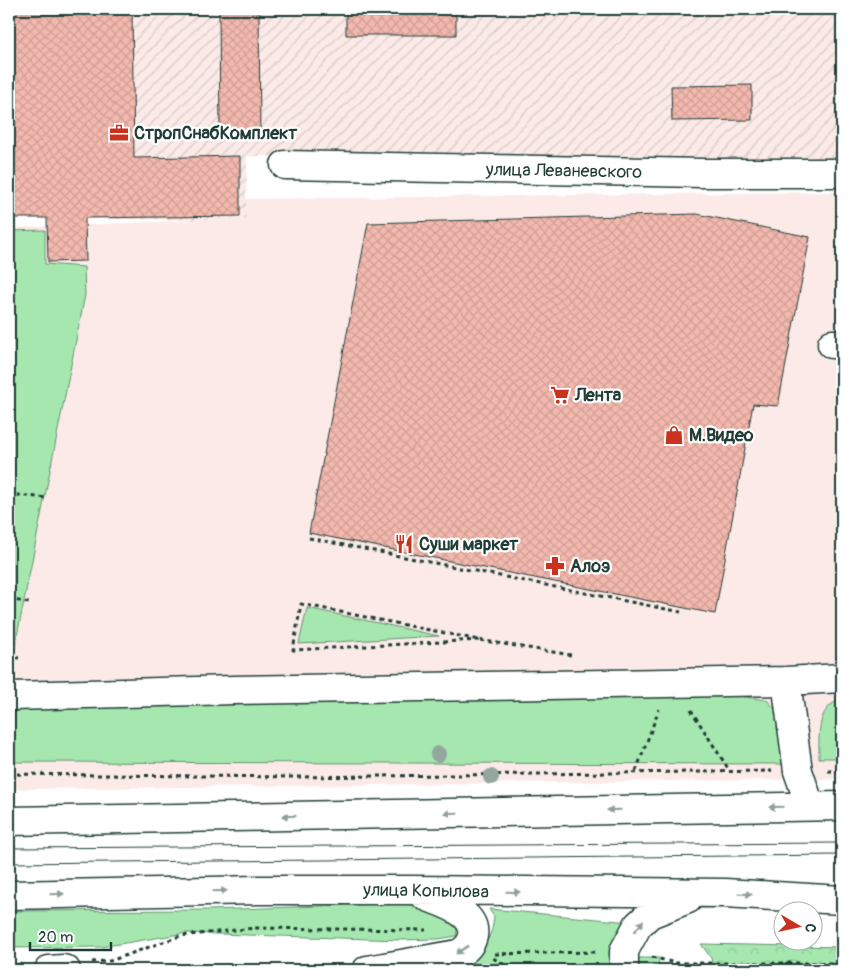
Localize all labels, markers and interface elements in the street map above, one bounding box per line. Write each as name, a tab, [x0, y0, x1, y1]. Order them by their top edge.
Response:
office icon: СтропСнабКомплект	[108, 122, 130, 144]
place label: СтропСнабКомплект	[134, 122, 298, 145]
street label: улица Леваневского	[485, 158, 643, 184]
supermarket icon: Лента	[549, 384, 571, 406]
place label: Лента	[574, 384, 622, 407]
shop icon: М.Видео	[663, 424, 685, 446]
place label: М.Видео	[689, 424, 754, 447]
restaurant icon: Суши маркет	[393, 533, 415, 555]
place label: Суши маркет	[419, 533, 519, 556]
pharmacy icon: Алоэ	[544, 555, 566, 577]
place label: Алоэ	[570, 555, 611, 578]
one-way arrow	[768, 803, 784, 811]
one-way arrow	[605, 806, 621, 814]
one-way arrow	[443, 809, 459, 817]
one-way arrow	[280, 812, 296, 820]
street label: улица Копылова	[362, 878, 489, 904]
one-way arrow	[212, 887, 228, 895]
one-way arrow	[505, 888, 521, 896]
one-way arrow	[50, 890, 66, 898]
one-way arrow	[738, 891, 754, 899]
north arrow	[774, 902, 824, 952]
scale bar	[30, 919, 111, 951]
one-way arrow	[634, 919, 644, 933]
text: С	[801, 922, 819, 934]
text: 20 m	[38, 928, 73, 947]
one-way arrow	[455, 945, 469, 955]

